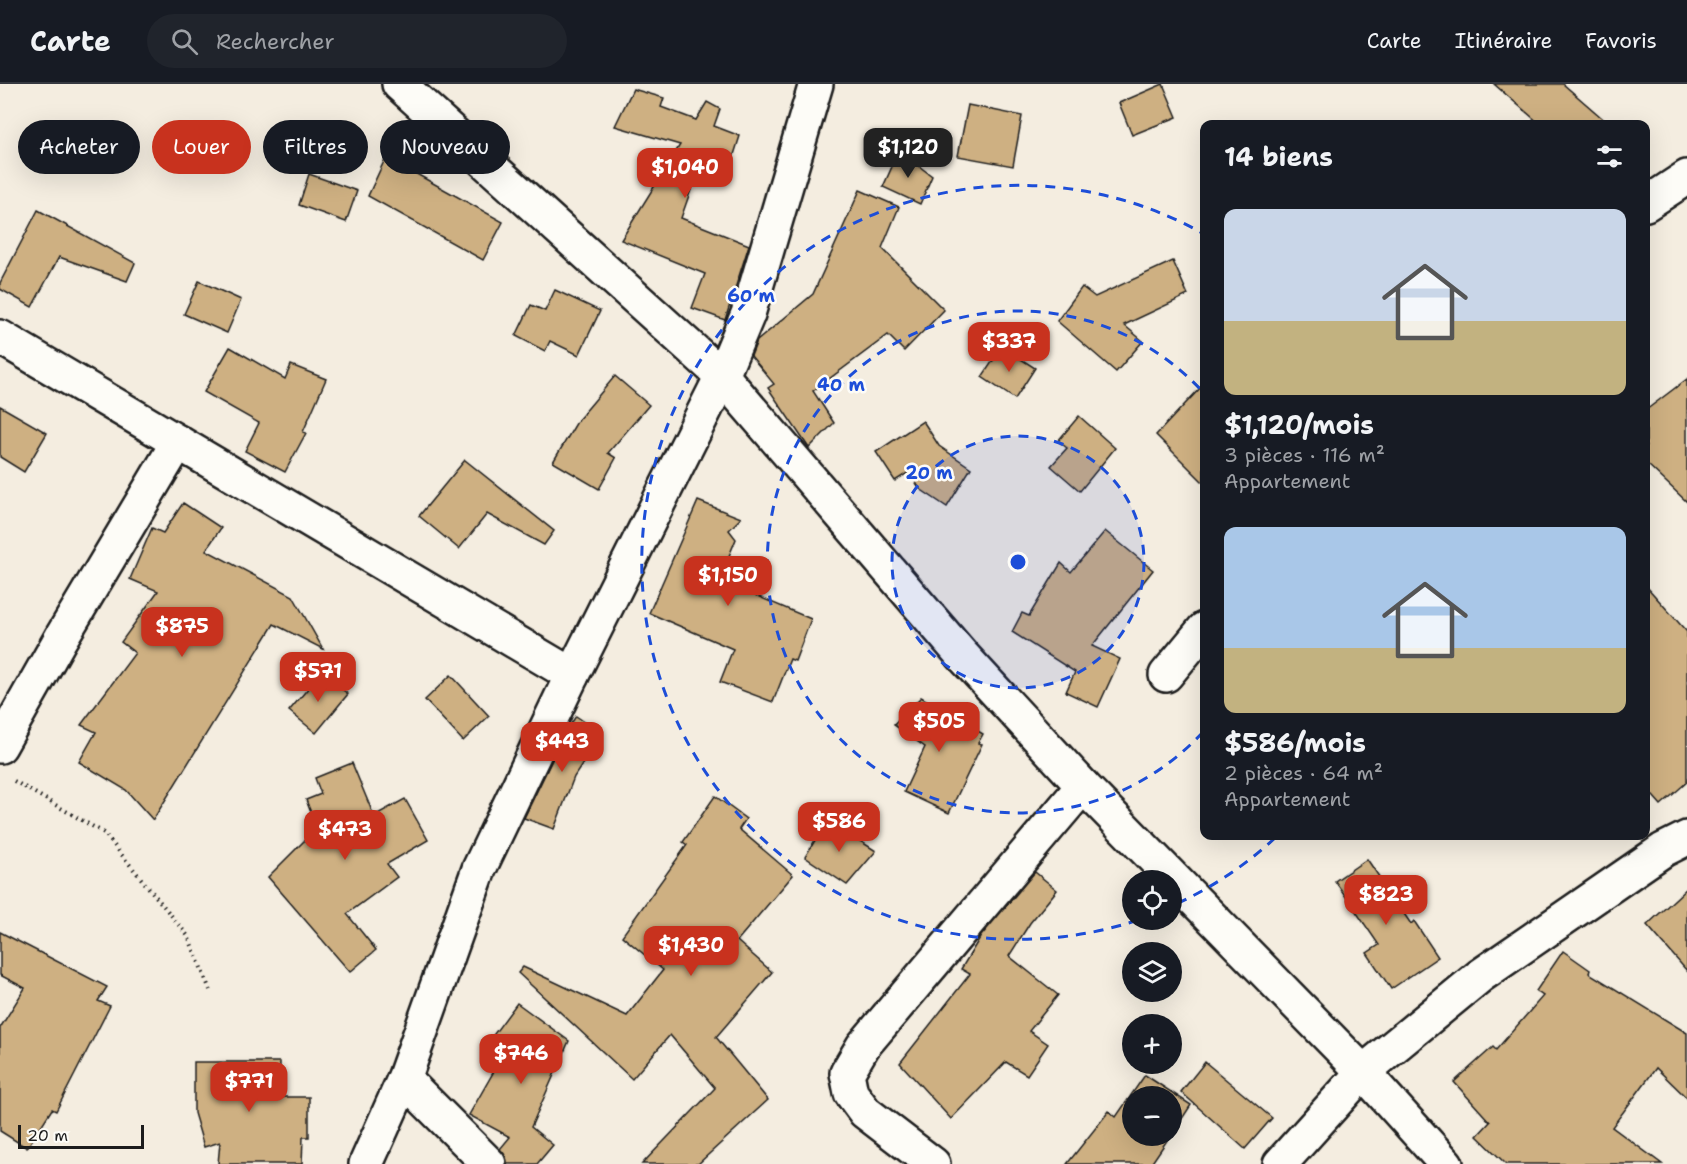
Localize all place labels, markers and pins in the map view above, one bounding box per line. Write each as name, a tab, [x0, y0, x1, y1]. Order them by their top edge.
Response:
pin: $1,120	[859, 128, 957, 179]
pin: $1,040	[636, 148, 734, 199]
pin: $337	[973, 322, 1045, 373]
centre of rings	[1008, 552, 1028, 572]
pin: $1,150	[679, 556, 777, 607]
pin: $875	[146, 607, 218, 658]
pin: $571	[282, 652, 354, 703]
pin: $505	[903, 702, 975, 753]
pin: $443	[526, 722, 598, 773]
pin: $586	[803, 802, 875, 853]
pin: $473	[309, 810, 381, 861]
pin: $823	[1350, 875, 1422, 926]
pin: $1,430	[642, 926, 740, 977]
pin: $746	[485, 1034, 557, 1085]
pin: $771	[213, 1062, 285, 1113]

